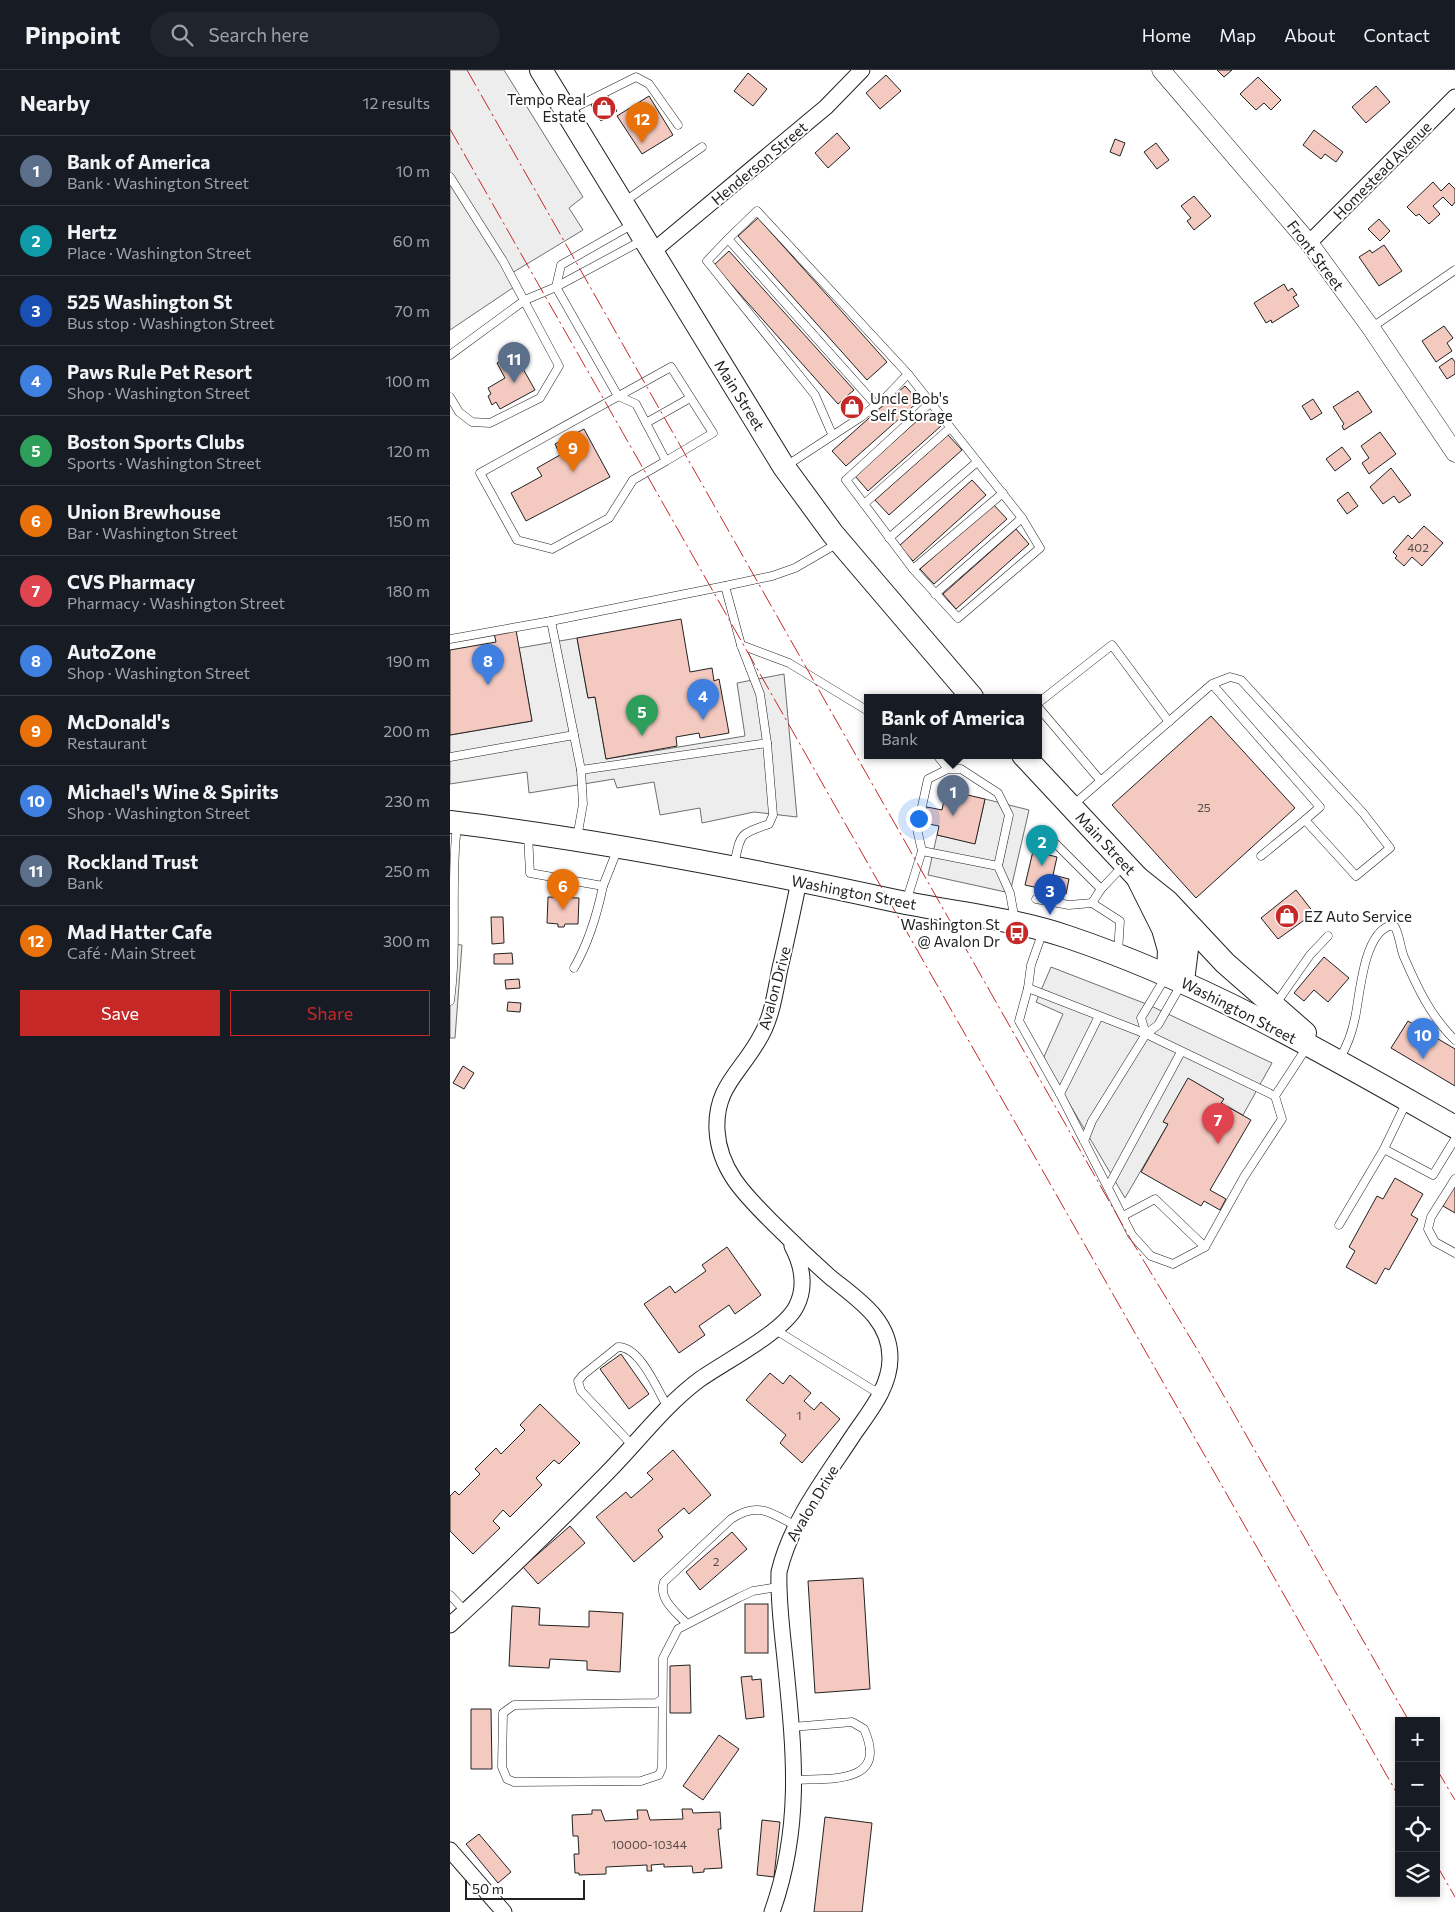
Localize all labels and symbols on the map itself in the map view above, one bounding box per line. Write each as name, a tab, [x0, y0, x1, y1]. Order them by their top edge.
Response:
place label: Tempo Real Estate	[507, 90, 586, 125]
shop icon: Tempo Real Estate	[591, 95, 617, 121]
pin: 12	[626, 102, 658, 143]
street label: Homestead Avenue	[1329, 117, 1435, 223]
street label: Henderson Street	[707, 118, 811, 208]
street label: Front Street	[1284, 216, 1348, 294]
pin: 11	[498, 342, 530, 383]
street label: Main Street	[711, 356, 769, 434]
place label: Uncle Bob's Self Storage	[870, 389, 953, 424]
shop icon: Uncle Bob's Self Storage	[839, 394, 865, 420]
pin: 9	[557, 431, 589, 472]
house number: 402	[1407, 540, 1429, 554]
pin: 8	[472, 644, 504, 685]
pin: 4	[687, 679, 719, 720]
pin: 5	[626, 695, 658, 736]
pin: 1	[937, 775, 969, 816]
house number: 25	[1197, 800, 1211, 814]
your location	[906, 806, 932, 832]
street label: Main Street	[1072, 808, 1140, 878]
pin: 2	[1026, 825, 1058, 866]
pin: 6	[547, 869, 579, 910]
street label: Washington Street	[790, 871, 918, 913]
pin: 3	[1034, 874, 1066, 915]
shop icon: EZ Auto Service	[1274, 903, 1300, 929]
place label: EZ Auto Service	[1304, 907, 1412, 925]
place label: Washington St @ Avalon Dr	[900, 915, 1000, 950]
bus stop icon: Washington St @ Avalon Dr	[1004, 920, 1030, 946]
street label: Avalon Drive	[754, 944, 794, 1032]
street label: Washington Street	[1178, 973, 1300, 1047]
pin: 10	[1407, 1018, 1439, 1059]
pin: 7	[1202, 1103, 1234, 1144]
house number: 1	[796, 1408, 802, 1422]
street label: Avalon Drive	[782, 1462, 842, 1544]
house number: 2	[713, 1554, 720, 1568]
house number: 10000-10344	[611, 1837, 687, 1851]
scale bar	[465, 1877, 585, 1900]

